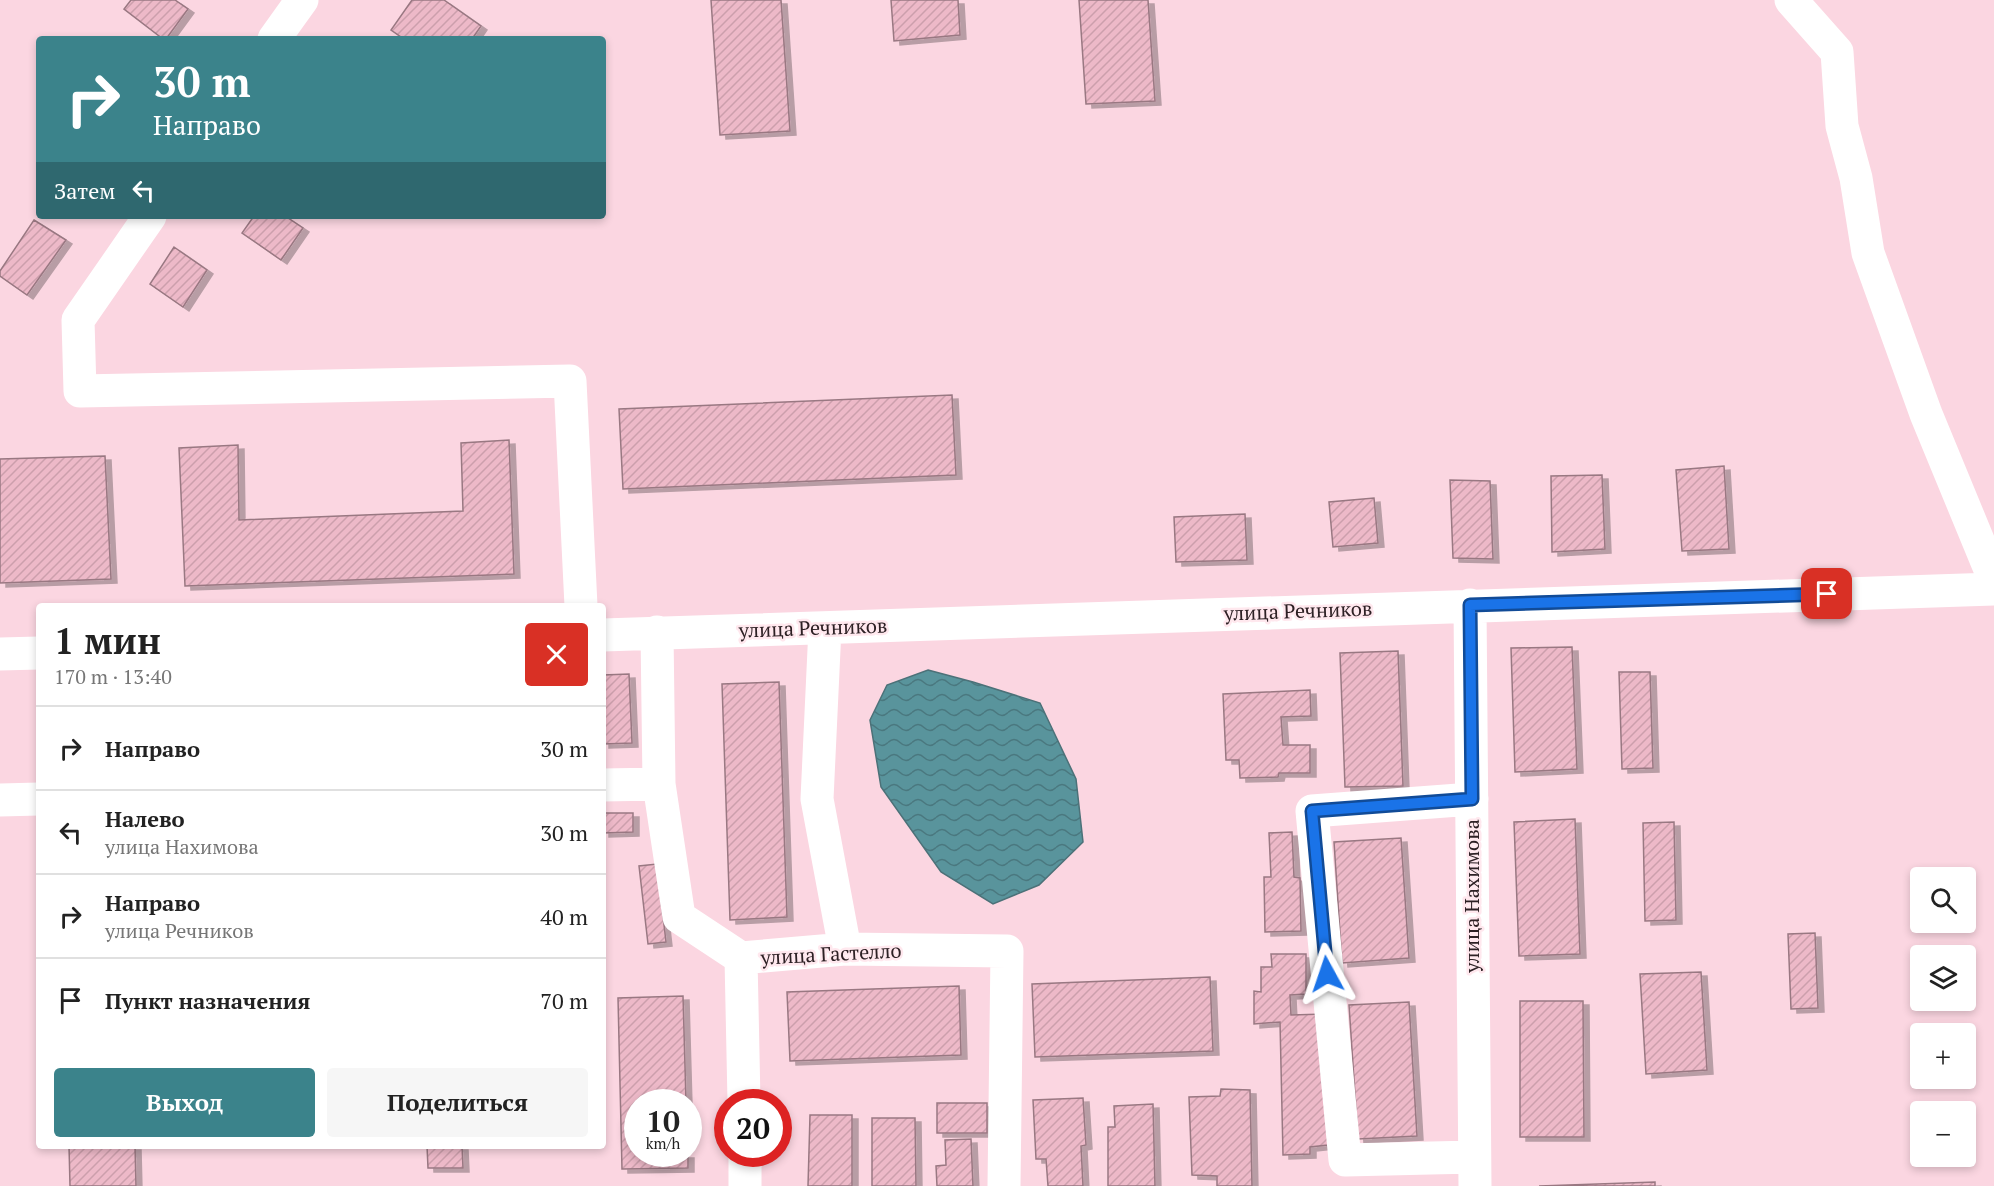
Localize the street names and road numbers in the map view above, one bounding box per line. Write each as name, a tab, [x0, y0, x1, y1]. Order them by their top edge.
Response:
street label: улица Речников	[1222, 594, 1373, 627]
street label: улица Речников	[737, 611, 888, 644]
street label: улица Нахимова	[1458, 819, 1485, 974]
street label: улица Гастелло	[759, 936, 902, 971]

